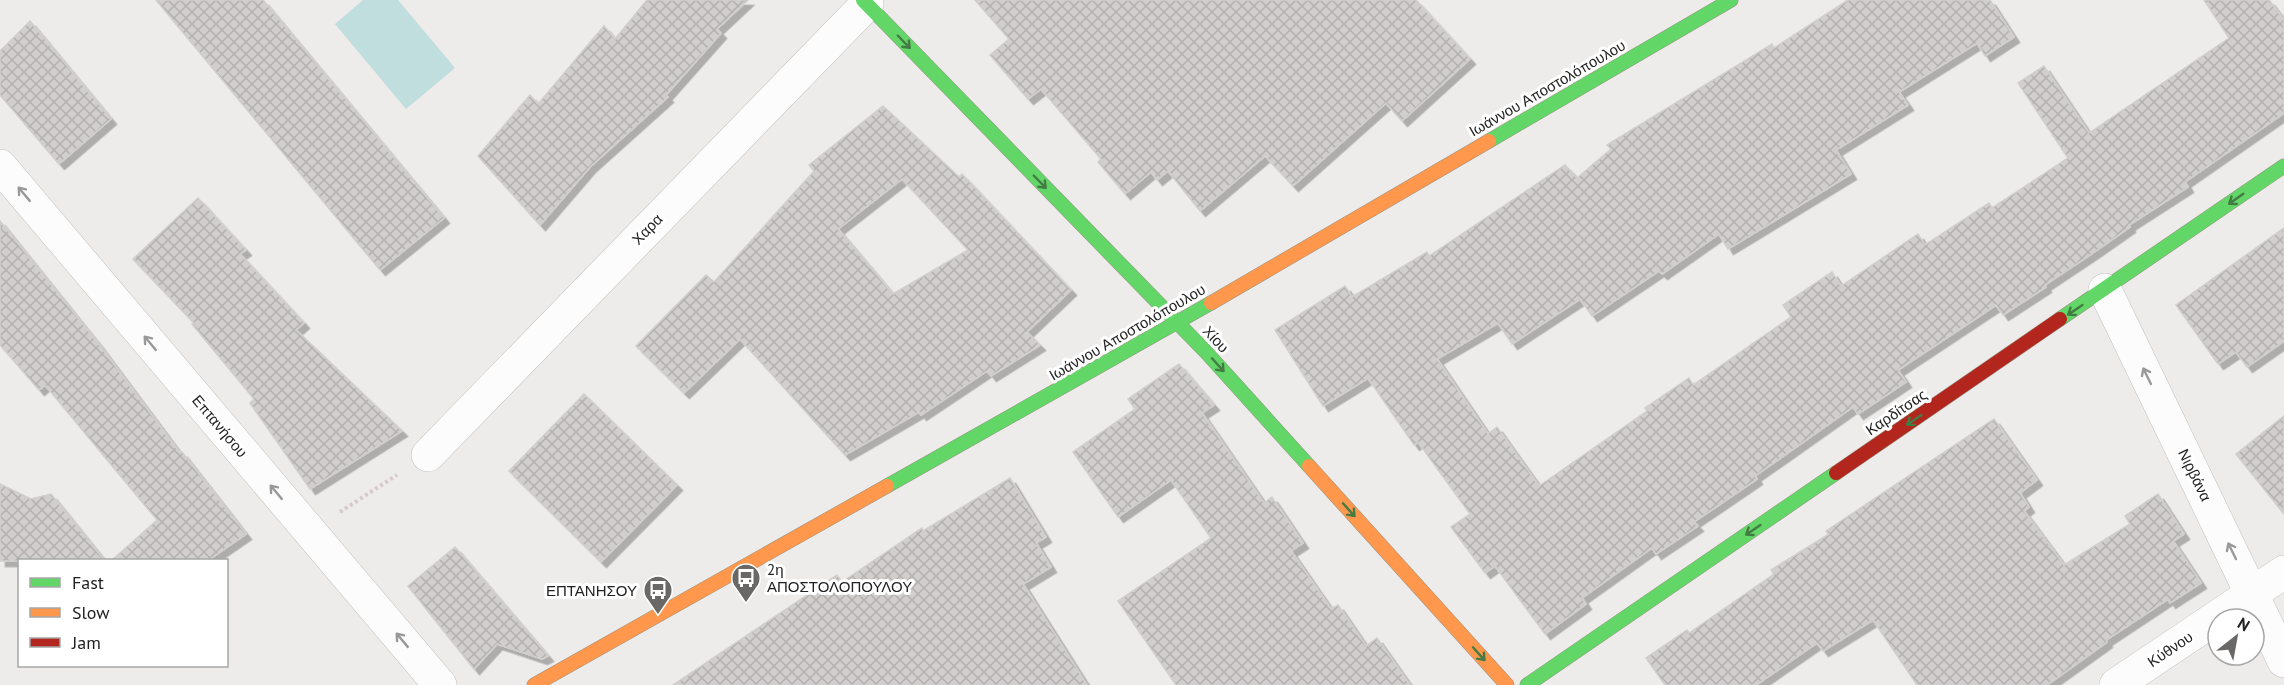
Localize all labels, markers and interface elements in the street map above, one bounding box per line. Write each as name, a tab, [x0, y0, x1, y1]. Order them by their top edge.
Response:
one-way arrow	[897, 35, 911, 50]
street label: Ιωάννου Αποστολόπουλου	[1465, 35, 1629, 141]
one-way arrow	[1033, 174, 1047, 189]
one-way arrow	[17, 186, 30, 202]
one-way arrow	[2228, 193, 2244, 205]
street label: Χαρα	[628, 209, 667, 249]
street label: Ιωάννου Αποστολόπουλου	[1045, 279, 1209, 385]
one-way arrow	[2067, 304, 2084, 316]
street label: Χίου	[1199, 322, 1233, 356]
one-way arrow	[143, 335, 156, 351]
one-way arrow	[1211, 357, 1225, 372]
one-way arrow	[2140, 367, 2152, 385]
street label: Καρδίτσας	[1862, 385, 1930, 439]
street label: Επτανήσου	[188, 391, 252, 461]
one-way arrow	[1907, 414, 1923, 426]
street label: Νιρβάνα	[2174, 446, 2216, 505]
one-way arrow	[269, 484, 282, 500]
one-way arrow	[1342, 502, 1356, 517]
one-way arrow	[1746, 524, 1762, 536]
one-way arrow	[2226, 543, 2238, 561]
legend	[18, 559, 228, 667]
place label: 2η ΑΠΟΣΤΟΛΟΠΟΥΛΟΥ	[767, 560, 912, 596]
bus stop icon: 2η ΑΠΟΣΤΟΛΟΠΟΥΛΟΥ	[730, 562, 762, 604]
text: Fast	[72, 571, 104, 594]
bus stop icon: ΕΠΤΑΝΗΣΟΥ	[642, 574, 674, 616]
place label: ΕΠΤΑΝΗΣΟΥ	[546, 581, 637, 600]
text: Slow	[72, 601, 110, 624]
north arrow	[2206, 607, 2266, 667]
text: N	[2234, 613, 2253, 635]
street label: Κύθνου	[2144, 627, 2196, 671]
text: Jam	[71, 631, 101, 654]
one-way arrow	[395, 633, 409, 648]
one-way arrow	[1472, 647, 1486, 662]

